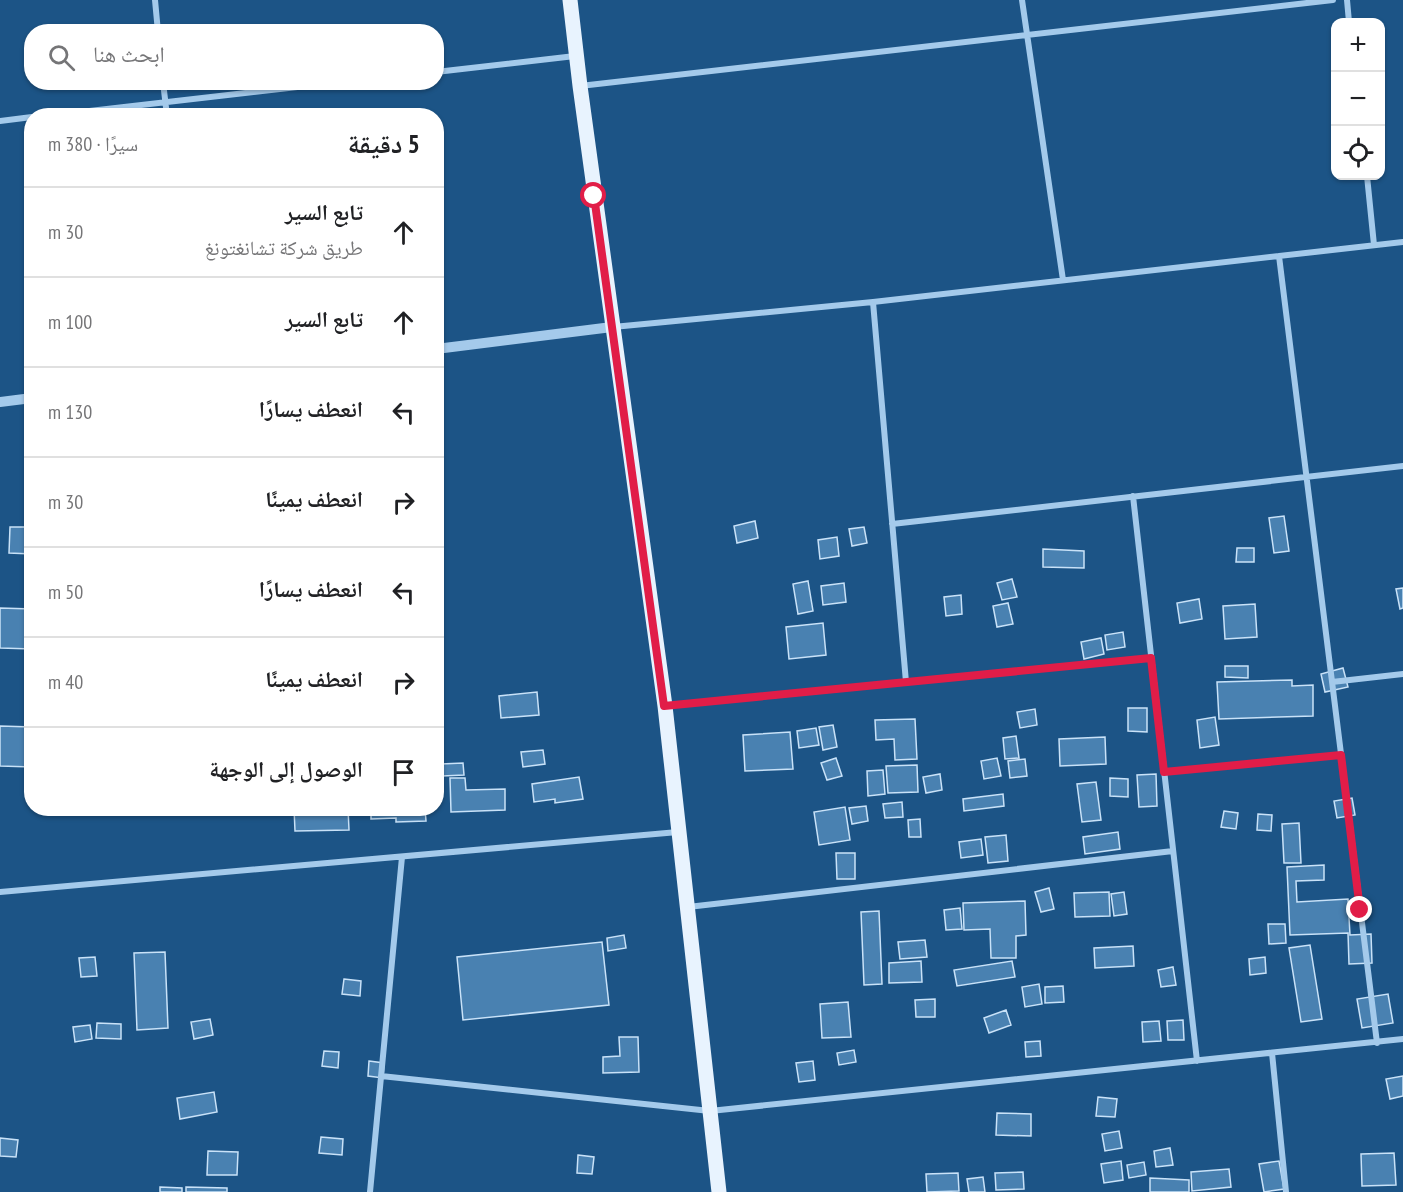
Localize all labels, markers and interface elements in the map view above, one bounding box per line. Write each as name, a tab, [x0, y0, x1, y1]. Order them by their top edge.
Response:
map controls	[1331, 18, 1385, 180]
button: +	[1331, 18, 1385, 72]
search box	[24, 24, 444, 90]
text: ابحث هنا	[93, 40, 165, 68]
icon: search	[45, 41, 78, 74]
button: −	[1331, 72, 1385, 126]
button: locate	[1331, 126, 1385, 180]
text: 5 دقيقة	[348, 127, 420, 160]
text: سيرًا · 380 m	[48, 131, 138, 157]
route start	[580, 182, 606, 208]
text: تابع السير	[285, 198, 363, 226]
icon: ahead	[387, 216, 420, 249]
text: 30 m	[48, 219, 83, 245]
text: طريق شركة تشانغتونغ	[204, 235, 363, 261]
text: تابع السير	[285, 305, 363, 333]
icon: ahead	[387, 306, 420, 339]
text: 100 m	[48, 309, 92, 335]
text: انعطف يسارًا	[259, 395, 363, 423]
icon: left	[387, 396, 420, 429]
text: 130 m	[48, 399, 92, 425]
text: انعطف يمينًا	[265, 485, 363, 513]
icon: right	[387, 486, 420, 519]
text: 30 m	[48, 489, 83, 515]
text: انعطف يسارًا	[259, 575, 363, 603]
icon: left	[387, 576, 420, 609]
text: 50 m	[48, 579, 83, 605]
text: انعطف يمينًا	[265, 665, 363, 693]
icon: right	[387, 666, 420, 699]
text: 40 m	[48, 669, 83, 695]
text: الوصول إلى الوجهة	[209, 755, 363, 783]
icon: arrive	[387, 756, 420, 789]
route end	[1346, 896, 1372, 922]

